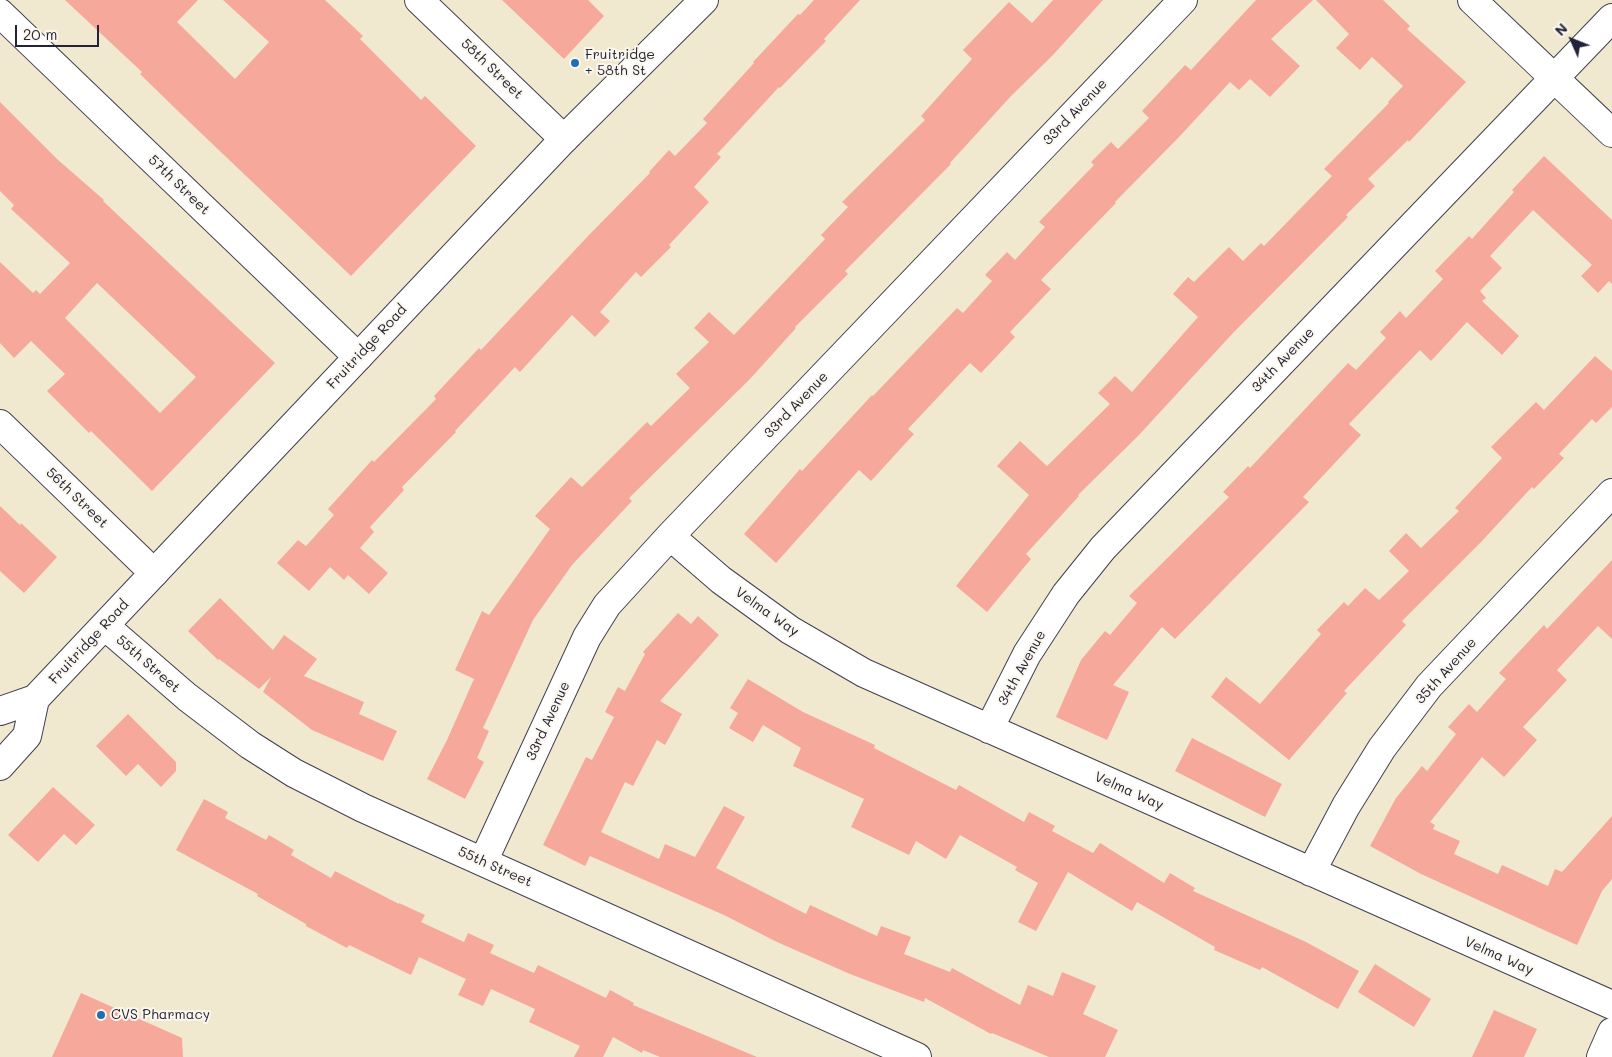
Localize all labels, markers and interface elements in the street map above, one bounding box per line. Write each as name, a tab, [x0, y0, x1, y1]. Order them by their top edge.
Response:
scale bar	[18, 15, 101, 47]
north arrow	[1547, 15, 1597, 65]
text: N	[1550, 19, 1571, 40]
text: 20 m	[23, 24, 57, 44]
street label: 58th Street	[457, 35, 527, 103]
place label: Fruitridge + 58th St	[585, 47, 655, 80]
marker: Fruitridge + 58th St	[569, 57, 581, 69]
street label: 33rd Avenue	[1039, 76, 1111, 148]
street label: 57th Street	[145, 152, 213, 218]
street label: Fruitridge Road	[324, 301, 410, 393]
street label: 34th Avenue	[1248, 324, 1318, 396]
street label: 33rd Avenue	[760, 369, 832, 441]
street label: 56th Street	[42, 464, 112, 532]
street label: Velma Way	[732, 584, 802, 640]
street label: Fruitridge Road	[46, 596, 132, 688]
street label: 34th Avenue	[994, 627, 1050, 709]
street label: 55th Street	[113, 632, 183, 696]
street label: 35th Avenue	[1412, 634, 1480, 708]
street label: 33rd Avenue	[522, 679, 574, 763]
street label: Velma Way	[1092, 768, 1166, 814]
street label: 55th Street	[455, 843, 535, 891]
street label: Velma Way	[1462, 933, 1536, 979]
place label: CVS Pharmacy	[111, 1007, 210, 1023]
marker: CVS Pharmacy	[95, 1009, 107, 1021]

